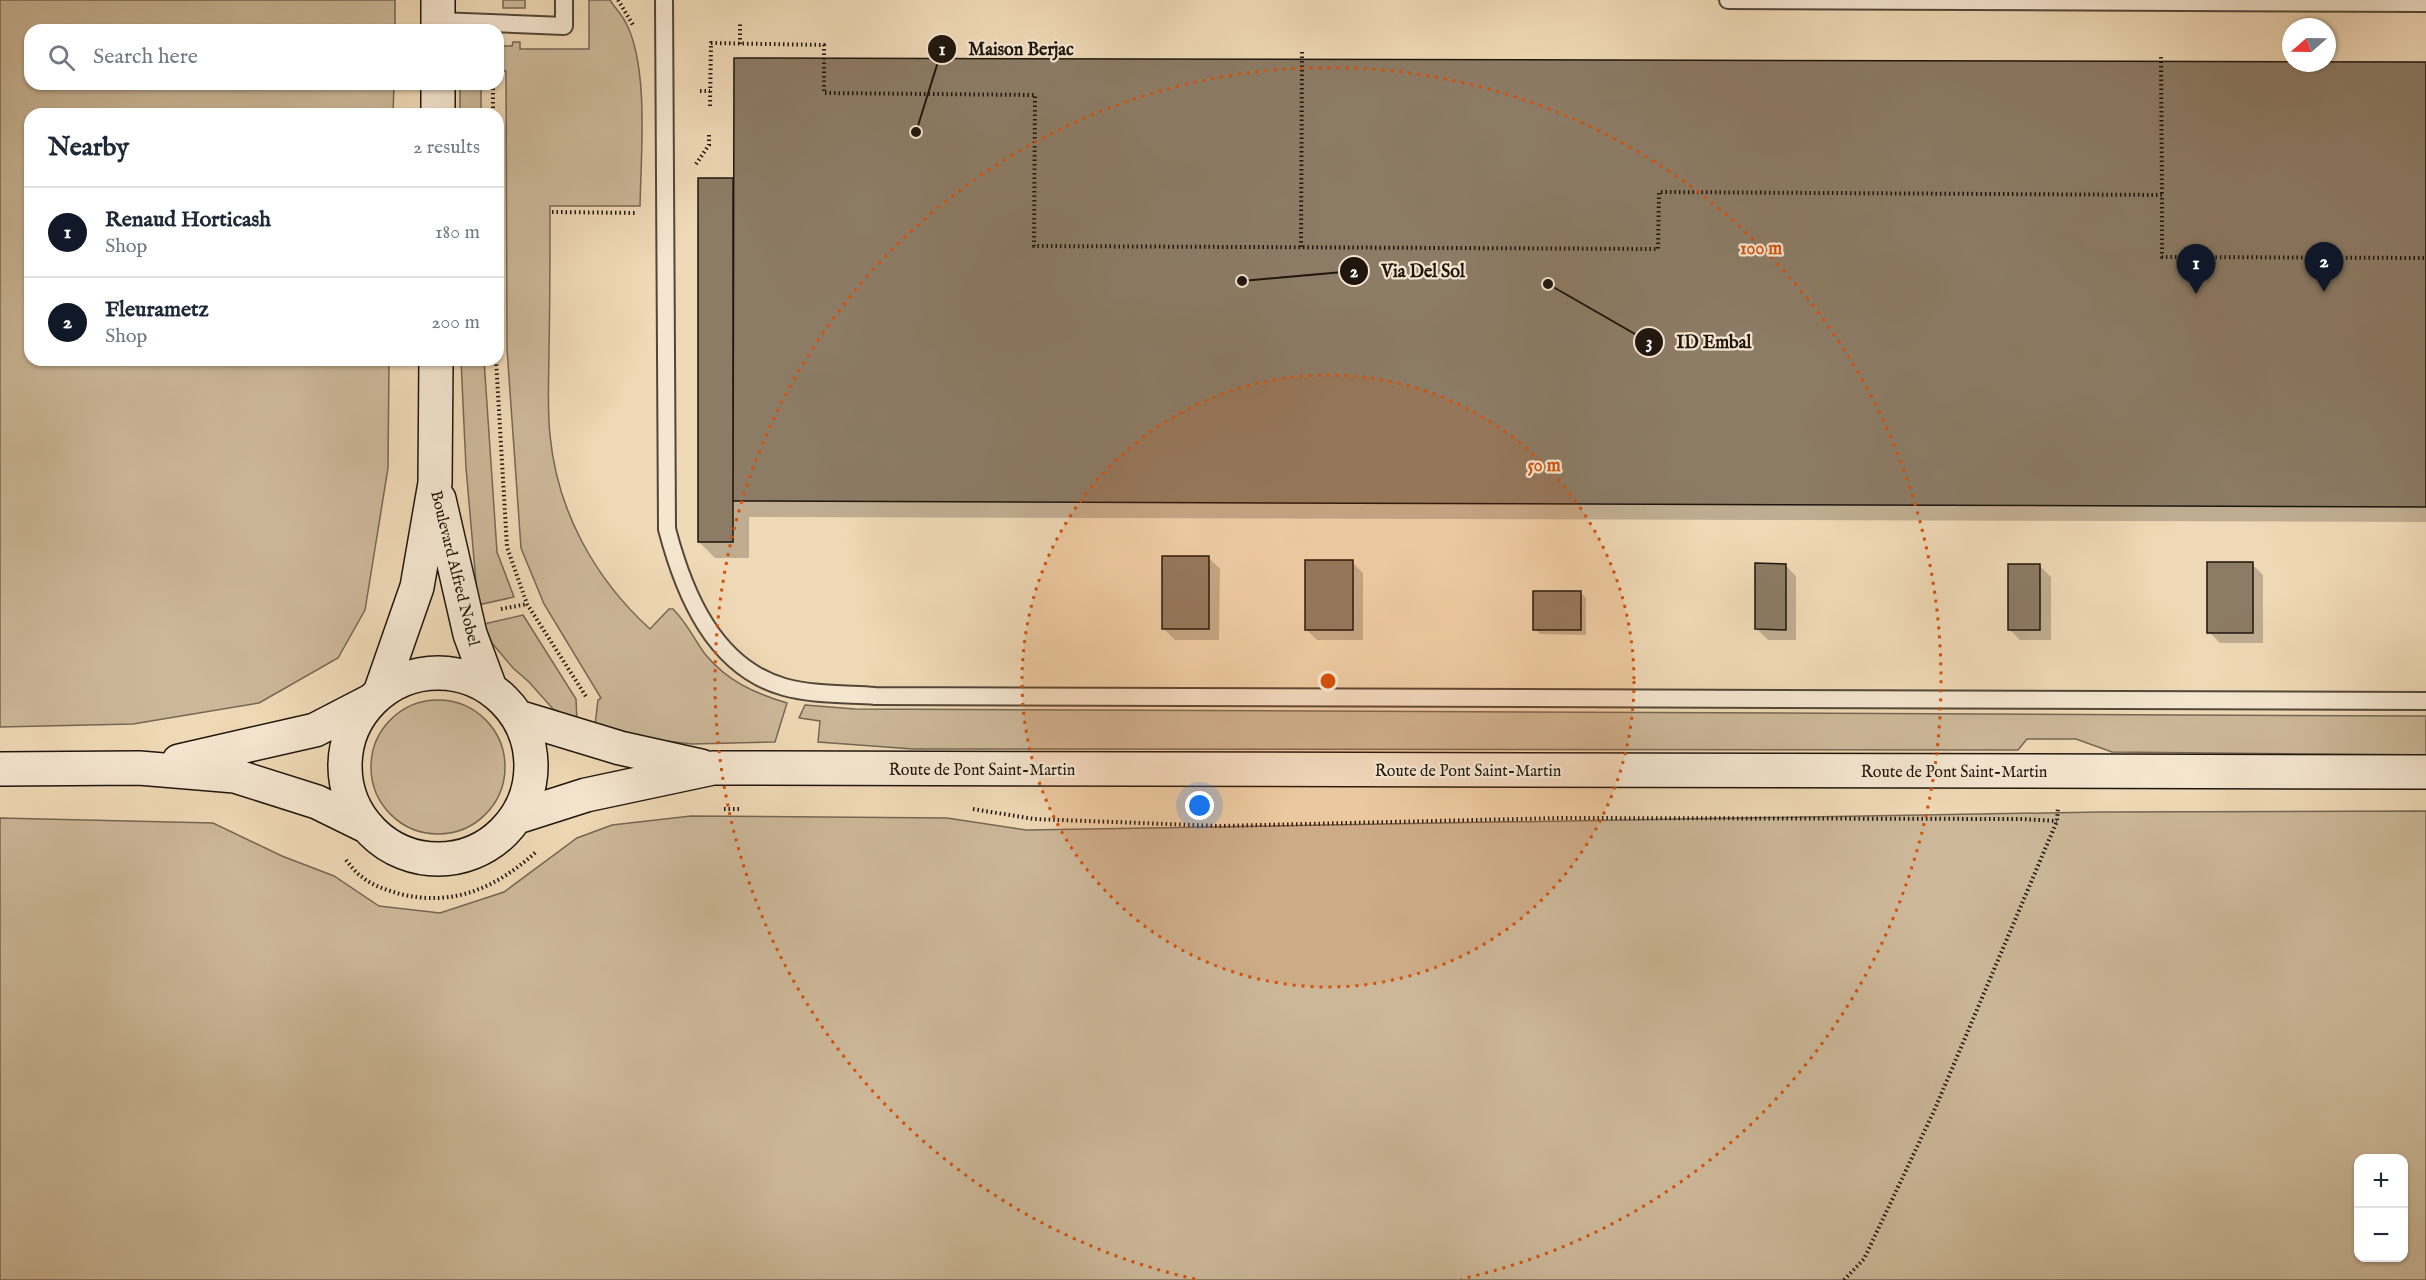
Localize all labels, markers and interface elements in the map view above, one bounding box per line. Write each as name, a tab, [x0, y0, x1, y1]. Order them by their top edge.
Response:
north arrow	[2282, 18, 2336, 72]
search box	[24, 24, 504, 90]
callout: Maison Berjac	[927, 31, 1086, 67]
text: 1	[939, 39, 946, 62]
text: Maison Berjac	[968, 39, 1074, 62]
icon: search	[45, 41, 78, 74]
text: Search here	[93, 43, 198, 71]
text: Nearby	[48, 131, 129, 164]
text: 2 results	[413, 135, 480, 160]
text: Renaud Horticash	[105, 206, 271, 234]
text: 1	[64, 220, 71, 245]
text: 180 m	[435, 220, 480, 245]
text: Shop	[105, 234, 147, 259]
text: 100 m	[1740, 238, 1782, 261]
pin: 2	[2304, 242, 2344, 292]
pin: 1	[2176, 244, 2216, 294]
callout: Via Del Sol	[1339, 253, 1477, 289]
text: 2	[1350, 261, 1359, 284]
text: Via Del Sol	[1380, 261, 1466, 284]
text: Fleurametz	[105, 296, 209, 324]
text: 2	[63, 310, 72, 335]
text: 200 m	[431, 310, 480, 335]
text: Shop	[105, 324, 147, 349]
callout: ID Embal	[1634, 324, 1763, 360]
text: 3	[1646, 332, 1652, 355]
text: ID Embal	[1677, 332, 1752, 355]
text: 50 m	[1527, 455, 1561, 478]
street label: Boulevard Alfred Nobel	[425, 489, 483, 649]
centre of rings	[1318, 671, 1338, 691]
street label: Route de Pont Saint-Martin	[889, 761, 1076, 781]
street label: Route de Pont Saint-Martin	[1375, 762, 1562, 782]
street label: Route de Pont Saint-Martin	[1861, 763, 2048, 783]
your location	[1185, 791, 1214, 820]
map controls	[2354, 1154, 2408, 1262]
button: +	[2354, 1154, 2408, 1208]
button: −	[2354, 1208, 2408, 1262]

